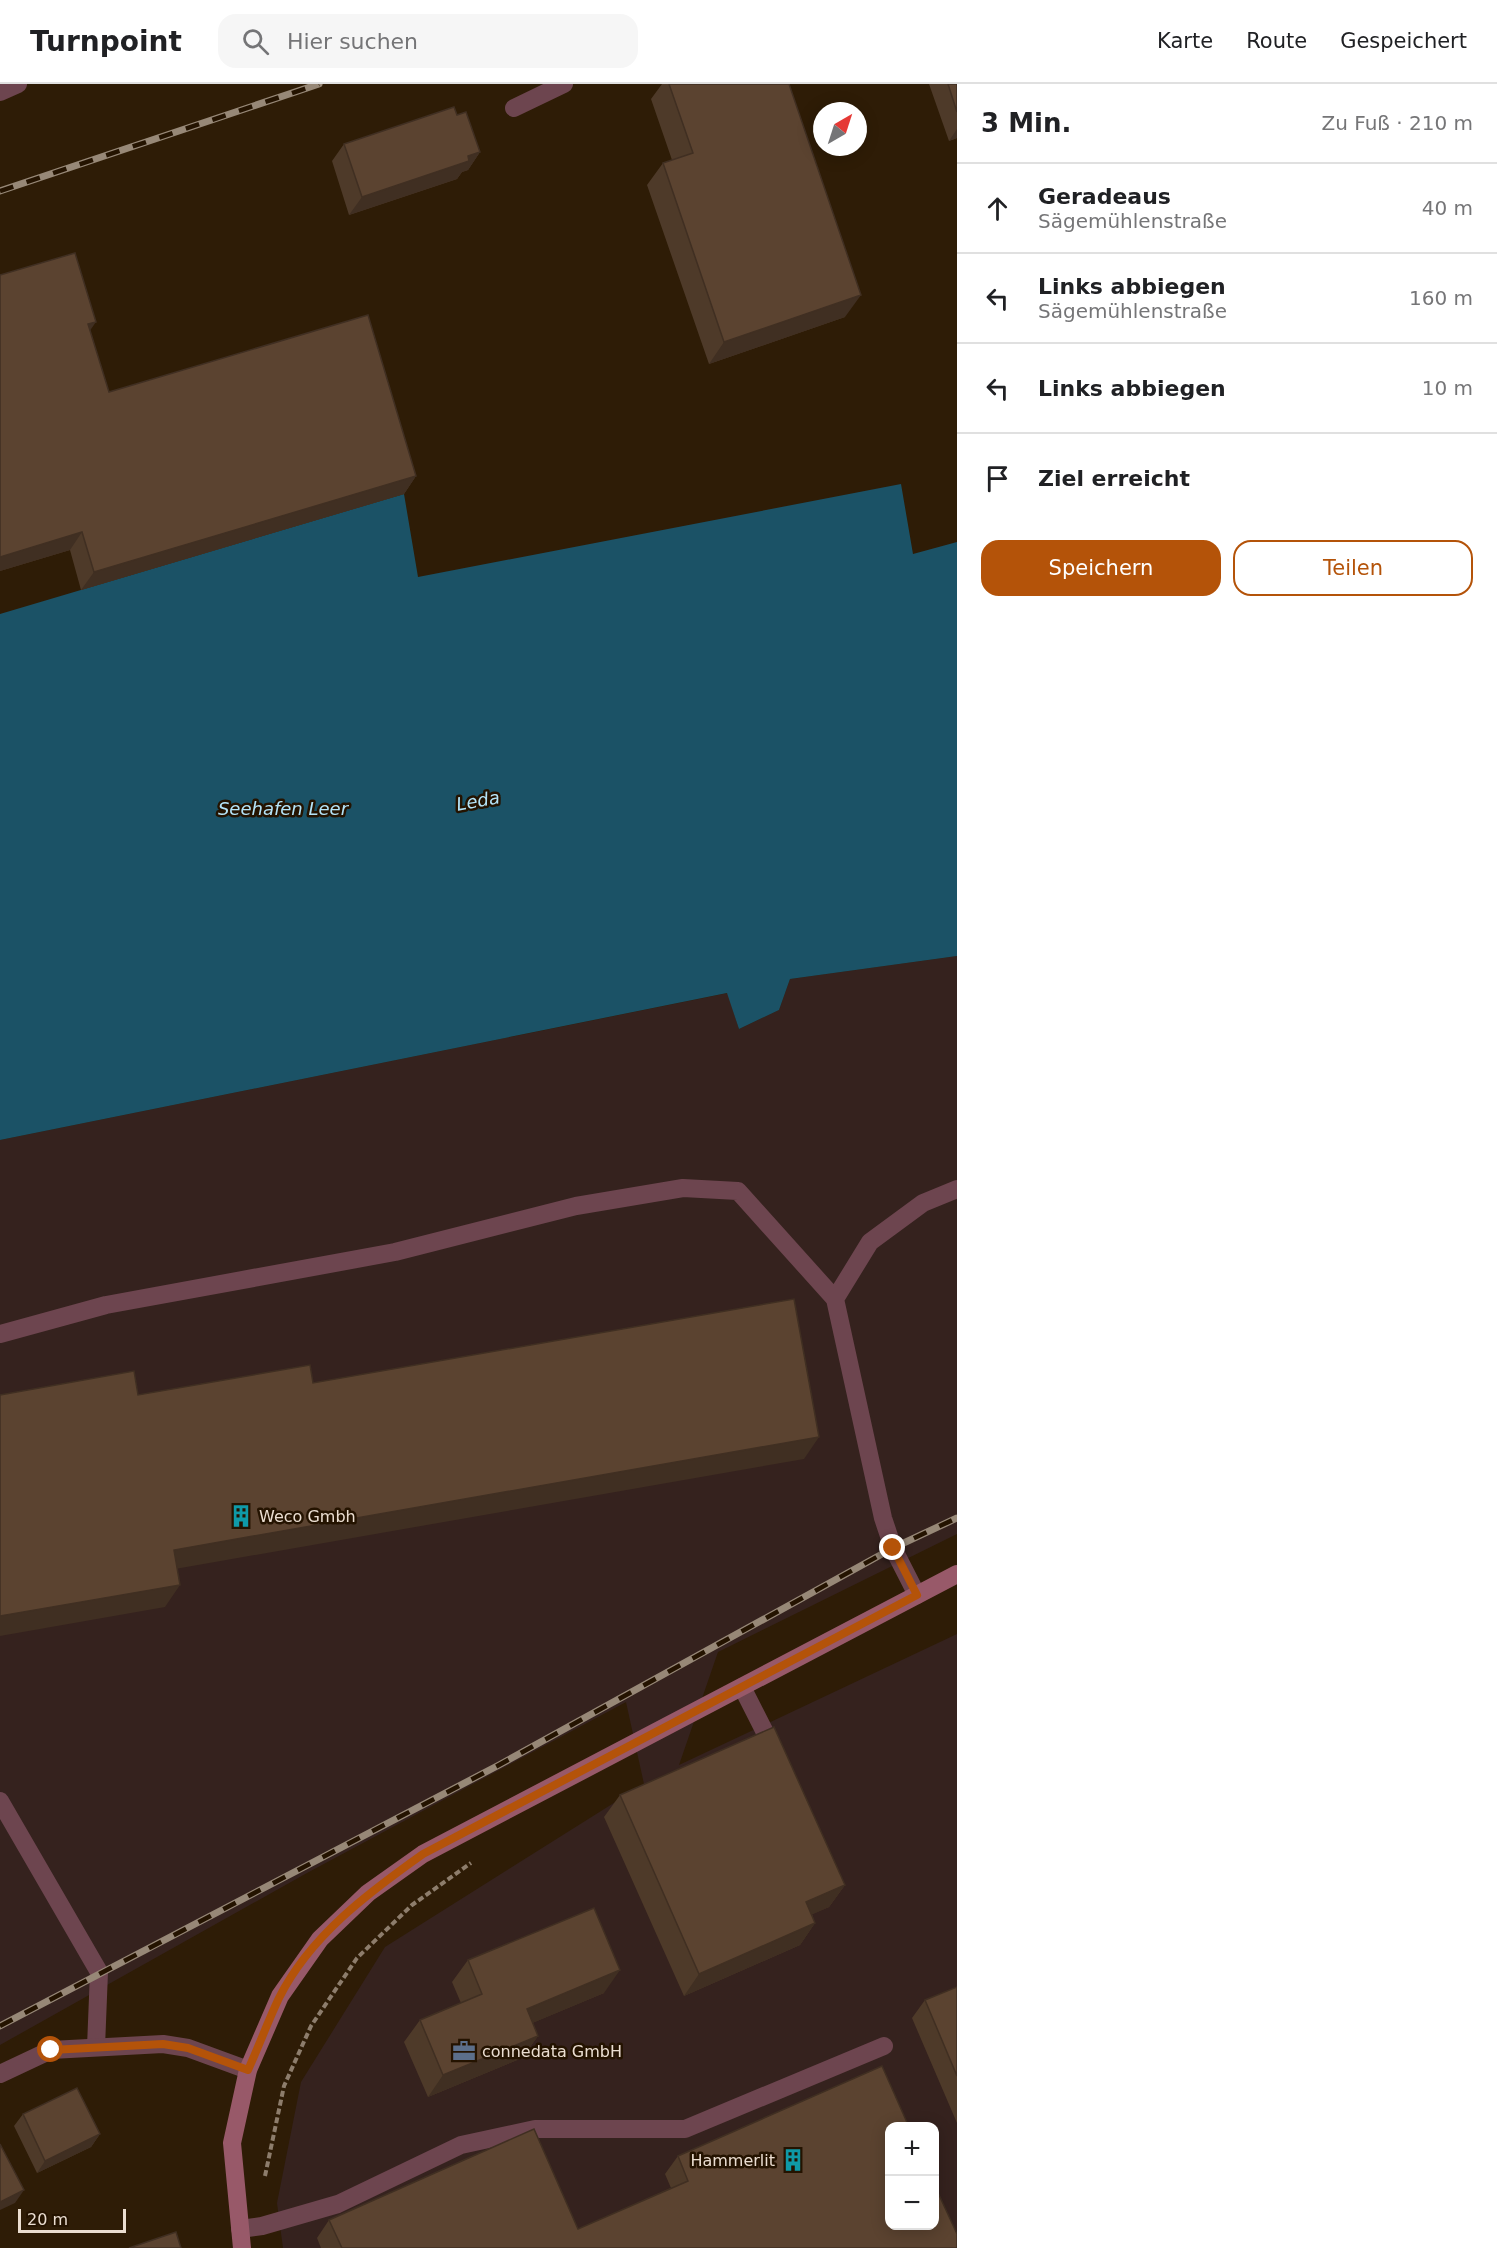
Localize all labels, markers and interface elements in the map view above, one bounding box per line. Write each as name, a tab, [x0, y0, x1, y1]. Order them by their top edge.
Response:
search box	[218, 14, 638, 68]
text: Turnpoint	[30, 25, 182, 58]
icon: search	[239, 25, 272, 58]
text: Hier suchen	[287, 29, 418, 54]
text: Karte	[1157, 29, 1213, 53]
text: Route	[1246, 29, 1307, 53]
text: Gespeichert	[1340, 29, 1467, 53]
north arrow	[813, 102, 867, 156]
text: 3 Min.	[981, 108, 1071, 138]
text: Zu Fuß · 210 m	[1321, 111, 1473, 135]
text: Geradeaus	[1038, 184, 1171, 209]
icon: ahead	[981, 192, 1014, 225]
text: 40 m	[1422, 196, 1473, 220]
text: Sägemühlenstraße	[1038, 209, 1227, 233]
text: Links abbiegen	[1038, 274, 1226, 299]
icon: left	[981, 282, 1014, 315]
text: 160 m	[1409, 286, 1473, 310]
text: Sägemühlenstraße	[1038, 299, 1227, 323]
icon: left	[981, 372, 1014, 405]
text: Links abbiegen	[1038, 376, 1226, 401]
text: 10 m	[1422, 376, 1473, 400]
icon: arrive	[981, 462, 1014, 495]
text: Ziel erreicht	[1038, 466, 1190, 491]
button: Speichern	[981, 540, 1221, 596]
button: Teilen	[1233, 540, 1473, 596]
water label: Leda	[455, 786, 501, 815]
water label: Seehafen Leer	[218, 798, 350, 819]
building icon: Weco Gmbh	[228, 1503, 254, 1529]
place label: Weco Gmbh	[259, 1507, 356, 1526]
route end	[879, 1534, 905, 1560]
route start	[37, 2036, 63, 2062]
office icon: connedata GmbH	[451, 2038, 477, 2064]
place label: connedata GmbH	[482, 2042, 622, 2061]
map controls	[885, 2122, 939, 2230]
button: +	[885, 2122, 939, 2176]
building icon: Hammerlit	[780, 2147, 806, 2173]
place label: Hammerlit	[690, 2151, 775, 2170]
button: −	[885, 2176, 939, 2230]
scale bar	[18, 2206, 126, 2234]
text: 20 m	[27, 2210, 68, 2229]

